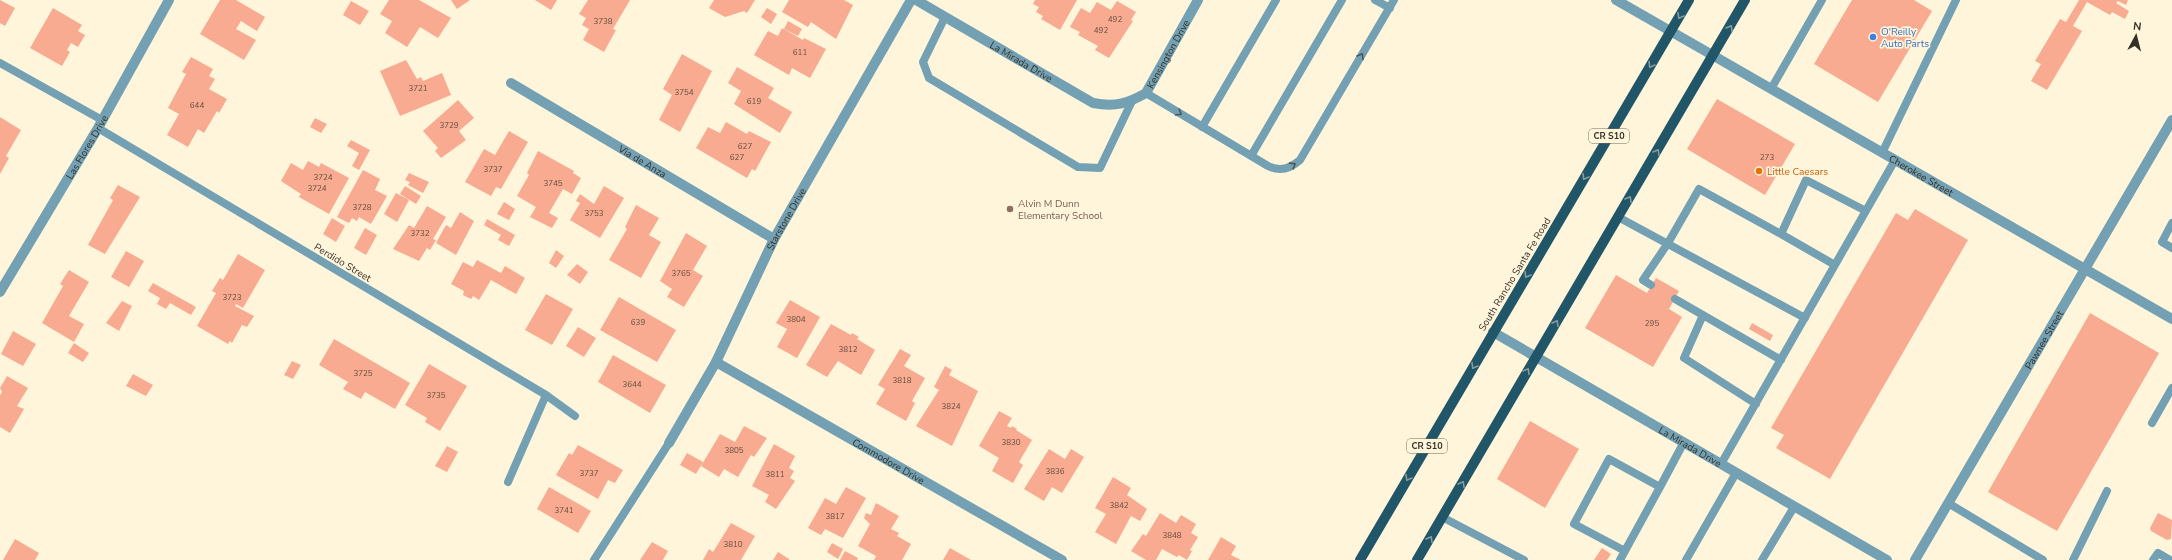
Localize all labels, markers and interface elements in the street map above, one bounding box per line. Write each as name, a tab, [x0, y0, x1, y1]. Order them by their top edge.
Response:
one-way arrow	[1678, 12, 1685, 19]
house number: 492	[1108, 14, 1122, 25]
house number: 3738	[593, 16, 613, 27]
north arrow	[2116, 16, 2156, 56]
street label: Kensington Drive	[1144, 17, 1194, 91]
text: N	[2132, 19, 2142, 35]
house number: 492	[1094, 25, 1108, 36]
one-way arrow	[1725, 25, 1732, 32]
place label: O'Reilly Auto Parts	[1881, 25, 1929, 51]
marker: O'Reilly Auto Parts	[1868, 32, 1878, 42]
street label: La Mirada Drive	[987, 38, 1055, 86]
house number: 611	[793, 47, 807, 58]
one-way arrow	[1357, 53, 1364, 60]
one-way arrow	[1649, 61, 1656, 68]
house number: 3721	[408, 83, 428, 94]
house number: 3754	[674, 87, 694, 98]
house number: 619	[747, 96, 761, 107]
house number: 644	[190, 100, 204, 111]
one-way arrow	[1175, 108, 1182, 115]
street label: Las Flores Drive	[63, 113, 112, 182]
house number: 3729	[439, 120, 459, 131]
road number: CR S10	[1589, 129, 1629, 143]
house number: 627	[738, 141, 752, 152]
street label: Via de Anza	[615, 142, 669, 182]
one-way arrow	[1652, 149, 1659, 156]
house number: 627	[730, 152, 744, 163]
house number: 273	[1760, 152, 1774, 163]
street label: Cherokee Street	[1886, 152, 1956, 200]
one-way arrow	[1288, 162, 1295, 169]
house number: 3737	[483, 164, 503, 175]
place label: Little Caesars	[1767, 165, 1828, 179]
marker: Little Caesars	[1754, 166, 1764, 176]
house number: 3724	[313, 172, 333, 183]
one-way arrow	[1583, 173, 1590, 180]
house number: 3745	[543, 178, 563, 189]
house number: 3724	[307, 183, 327, 194]
street label: Starstone Drive	[764, 186, 810, 253]
one-way arrow	[1624, 196, 1631, 203]
place label: Alvin M Dunn Elementary School	[1018, 197, 1103, 223]
house number: 3728	[352, 202, 372, 213]
marker: Alvin M Dunn Elementary School	[1005, 204, 1015, 214]
house number: 3753	[584, 208, 604, 219]
street label: South Rancho Santa Fe Road	[1475, 215, 1554, 334]
house number: 3732	[410, 228, 430, 239]
street label: Perdido Street	[311, 240, 374, 286]
house number: 3765	[671, 268, 691, 279]
one-way arrow	[1524, 271, 1531, 278]
house number: 3723	[222, 292, 242, 303]
street label: Pawnee Street	[2022, 308, 2067, 372]
house number: 3804	[786, 314, 806, 325]
house number: 639	[631, 317, 645, 328]
house number: 295	[1645, 318, 1659, 329]
one-way arrow	[1551, 320, 1558, 327]
house number: 3812	[838, 344, 858, 355]
one-way arrow	[1471, 362, 1478, 369]
house number: 3725	[353, 368, 373, 379]
one-way arrow	[1523, 368, 1530, 375]
house number: 3818	[892, 375, 912, 386]
house number: 3644	[622, 379, 642, 390]
house number: 3735	[426, 390, 446, 401]
house number: 3824	[941, 401, 961, 412]
street label: La Mirada Drive	[1656, 423, 1724, 471]
street label: Commodore Drive	[849, 435, 927, 488]
house number: 3830	[1001, 437, 1021, 448]
road number: CR S10	[1407, 439, 1447, 453]
house number: 3805	[724, 445, 744, 456]
house number: 3836	[1045, 466, 1065, 477]
house number: 3737	[579, 468, 599, 479]
house number: 3811	[765, 469, 785, 480]
one-way arrow	[1406, 474, 1413, 481]
one-way arrow	[1457, 481, 1464, 488]
house number: 3842	[1109, 500, 1129, 511]
house number: 3741	[554, 505, 574, 516]
house number: 3817	[825, 511, 845, 522]
house number: 3848	[1162, 530, 1182, 541]
one-way arrow	[1425, 536, 1432, 543]
house number: 3810	[723, 539, 743, 550]

